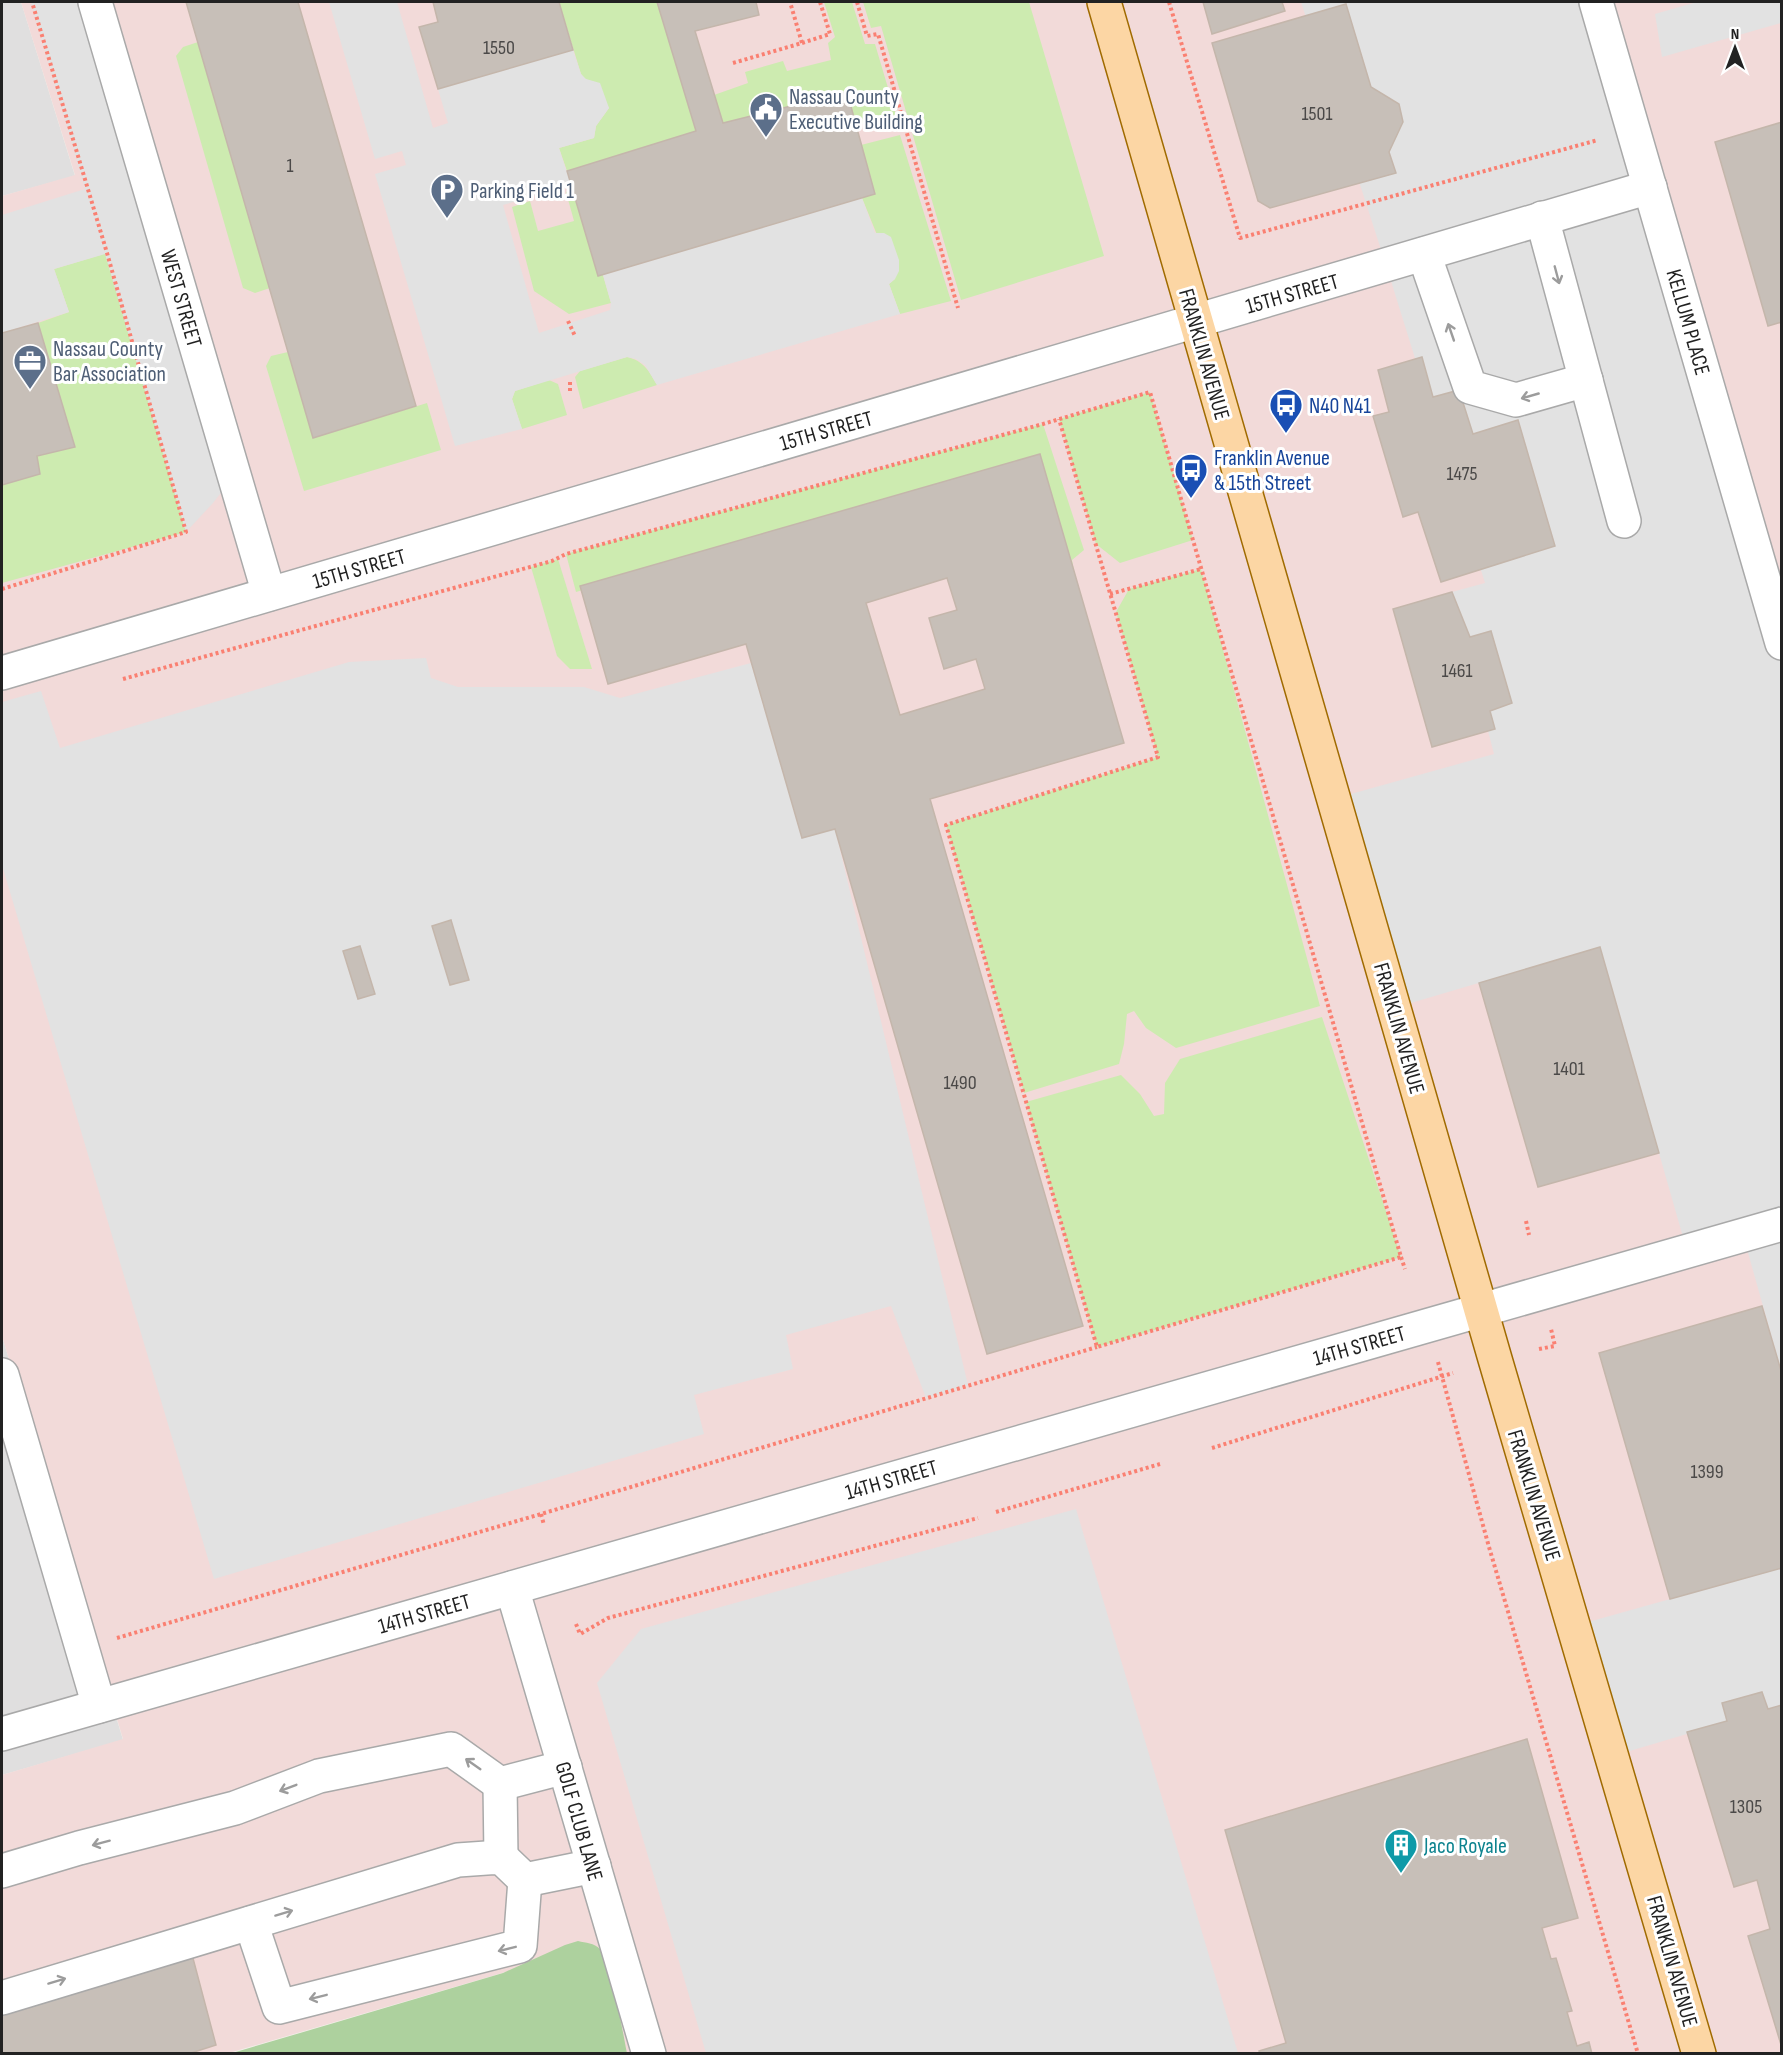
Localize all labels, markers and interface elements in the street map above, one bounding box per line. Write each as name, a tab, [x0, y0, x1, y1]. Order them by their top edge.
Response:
north arrow	[1705, 18, 1765, 78]
text: N	[1731, 25, 1739, 44]
house number: 1550	[483, 36, 515, 60]
place label: Nassau County Executive Building	[789, 84, 923, 136]
public building icon: Nassau County Executive Building	[748, 91, 784, 138]
house number: 1501	[1302, 102, 1332, 126]
house number: 1	[287, 154, 294, 178]
parking icon: Parking Field 1	[429, 172, 465, 219]
place label: Parking Field 1	[470, 178, 574, 205]
street label: WEST STREET	[154, 246, 207, 350]
one-way arrow	[1552, 265, 1563, 284]
street label: KELLUM PLACE	[1660, 266, 1716, 379]
street label: 15TH STREET	[1243, 268, 1342, 321]
street label: FRANKLIN AVENUE	[1172, 286, 1235, 423]
one-way arrow	[1444, 323, 1455, 342]
place label: Nassau County Bar Association	[53, 336, 166, 388]
office icon: Nassau County Bar Association	[12, 343, 48, 390]
bus stop icon: N40 N41	[1268, 387, 1304, 434]
one-way arrow	[1521, 391, 1540, 402]
place label: N40 N41	[1309, 393, 1371, 420]
street label: 15TH STREET	[777, 405, 876, 458]
place label: Franklin Avenue & 15th Street	[1214, 445, 1330, 497]
bus stop icon: Franklin Avenue & 15th Street	[1173, 452, 1209, 499]
house number: 1475	[1446, 462, 1478, 486]
street label: 15TH STREET	[310, 543, 409, 596]
house number: 1461	[1441, 659, 1473, 683]
street label: FRANKLIN AVENUE	[1367, 960, 1430, 1097]
house number: 1401	[1553, 1057, 1585, 1081]
house number: 1490	[943, 1071, 977, 1095]
street label: 14TH STREET	[1310, 1320, 1409, 1372]
street label: FRANKLIN AVENUE	[1501, 1427, 1566, 1564]
street label: 14TH STREET	[842, 1454, 941, 1506]
house number: 1399	[1690, 1460, 1724, 1484]
street label: 14TH STREET	[375, 1588, 474, 1640]
one-way arrow	[465, 1758, 481, 1771]
street label: GOLF CLUB LANE	[549, 1759, 608, 1884]
one-way arrow	[279, 1783, 298, 1794]
house number: 1305	[1730, 1795, 1762, 1819]
building icon: Jaco Royale	[1383, 1827, 1419, 1874]
place label: Jaco Royale	[1423, 1833, 1507, 1860]
one-way arrow	[92, 1837, 111, 1849]
street label: FRANKLIN AVENUE	[1640, 1893, 1703, 2030]
one-way arrow	[274, 1907, 293, 1918]
one-way arrow	[498, 1944, 517, 1956]
one-way arrow	[48, 1975, 67, 1986]
one-way arrow	[309, 1991, 328, 2003]

